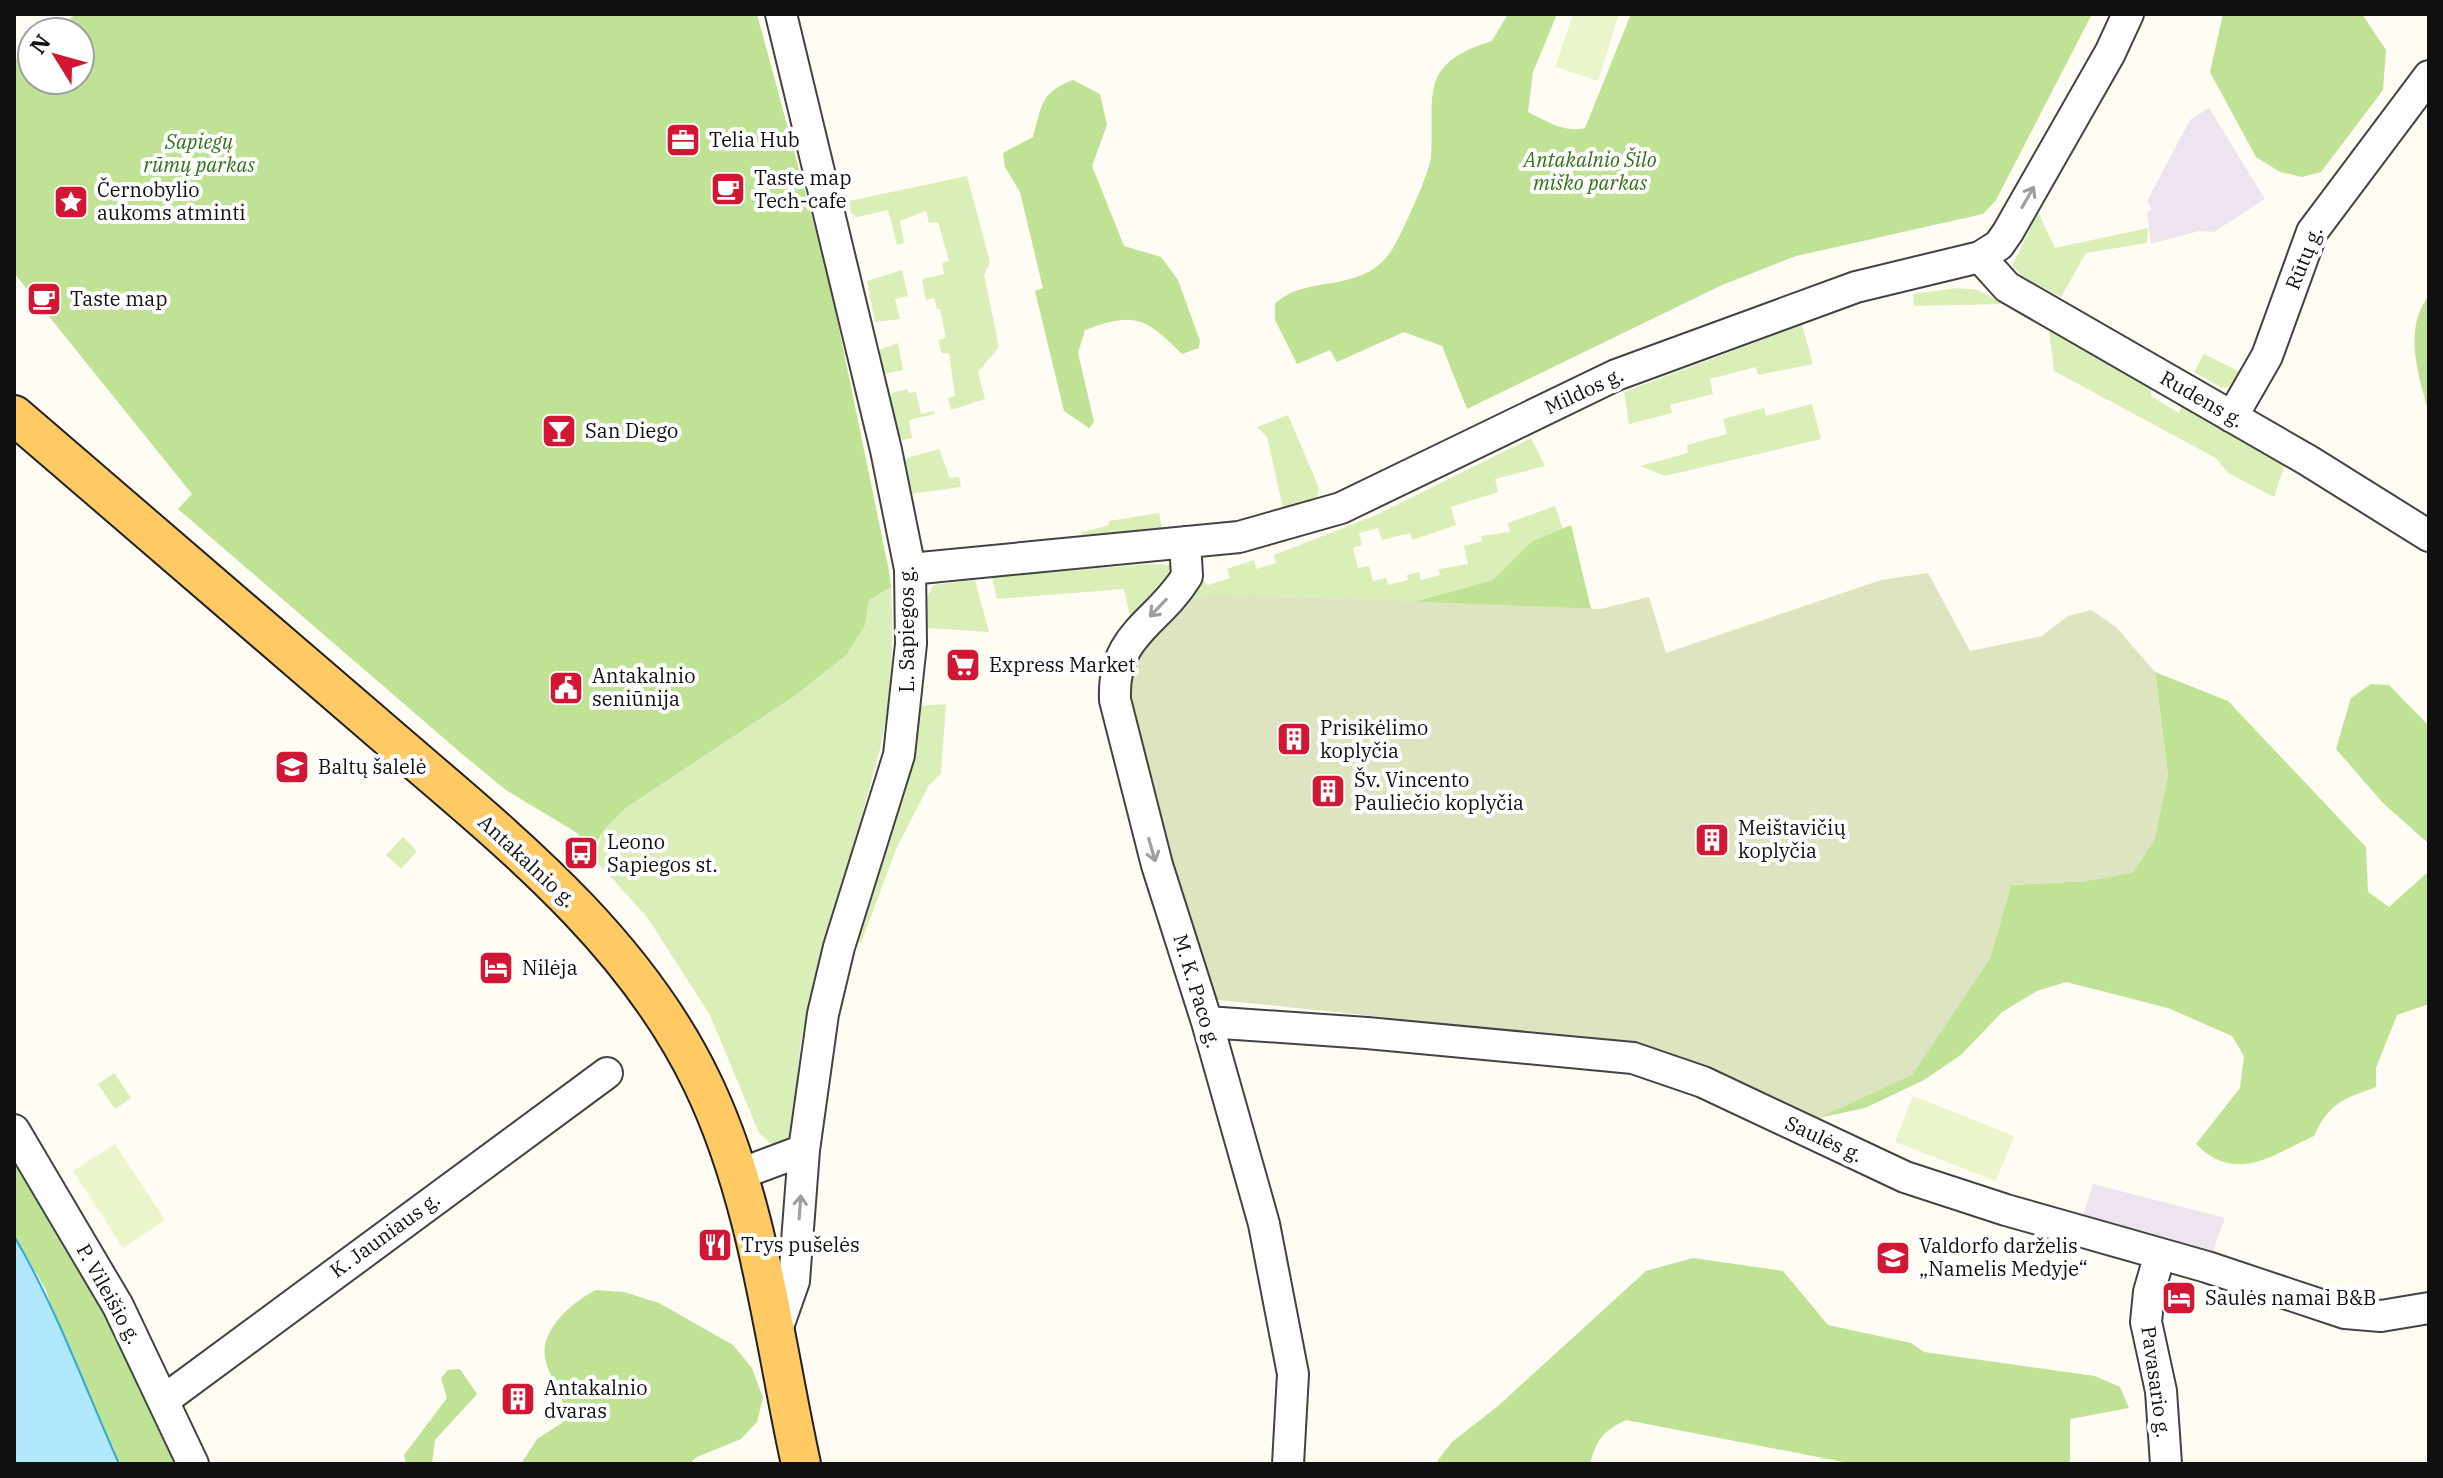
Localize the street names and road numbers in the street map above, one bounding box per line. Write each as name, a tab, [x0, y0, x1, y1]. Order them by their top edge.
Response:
street label: Rūtų g.	[2279, 222, 2328, 294]
street label: Mildos g.	[1540, 361, 1628, 421]
street label: Rudens g.	[2156, 364, 2249, 433]
street label: L. Sapiegos g.	[893, 566, 920, 692]
street label: Antakalnio g.	[473, 808, 582, 913]
street label: M. K. Paco g.	[1167, 931, 1228, 1051]
street label: Saulės g.	[1781, 1109, 1867, 1168]
street label: K. Jauniaus g.	[324, 1185, 445, 1284]
street label: P. Vileišio g.	[71, 1239, 148, 1349]
street label: Pavasario g.	[2135, 1324, 2178, 1439]

